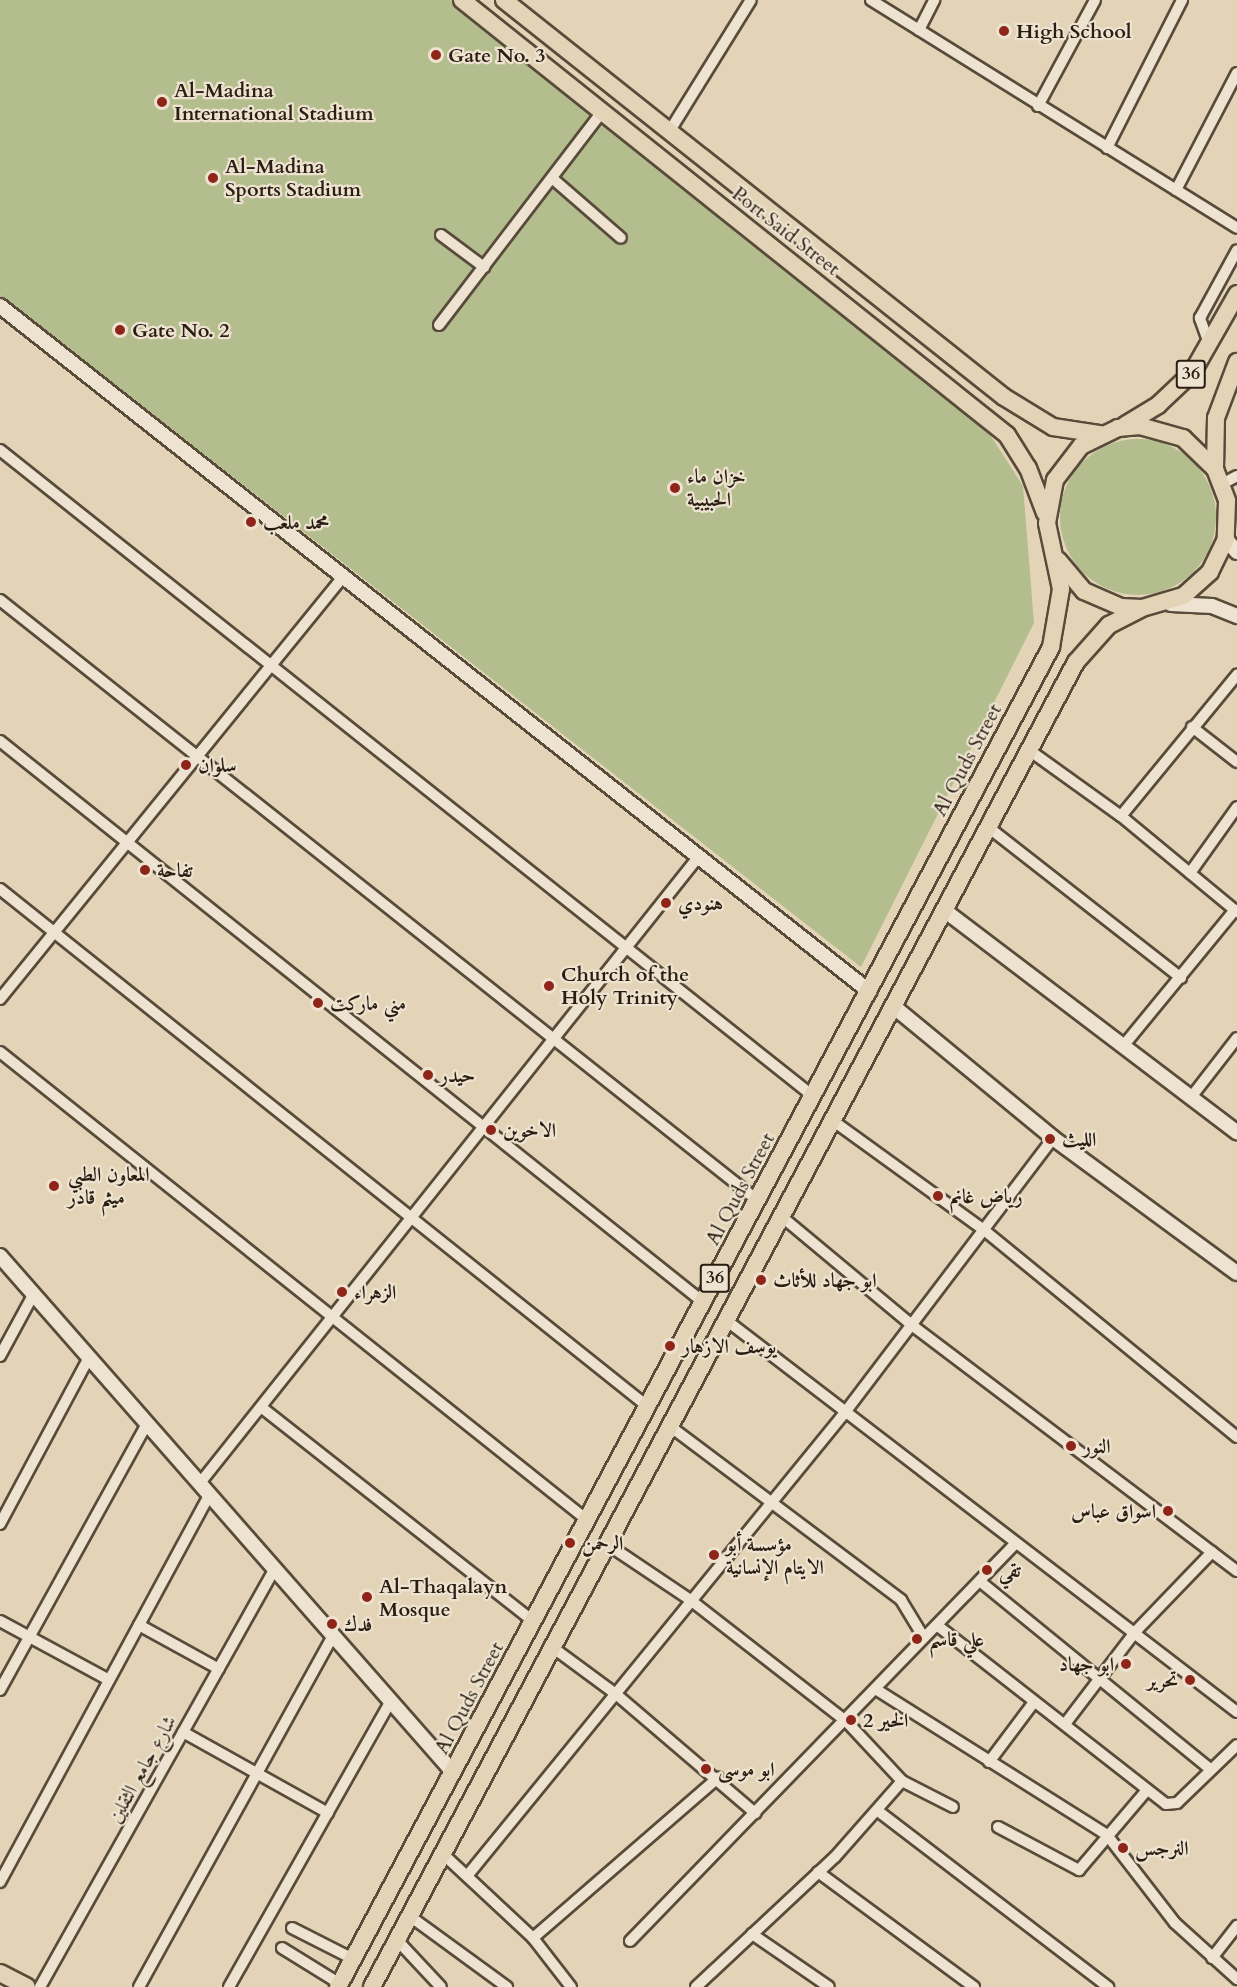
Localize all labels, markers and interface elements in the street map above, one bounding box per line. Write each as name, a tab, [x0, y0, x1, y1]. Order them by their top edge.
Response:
place label: High School	[1016, 19, 1132, 43]
marker: High School	[997, 24, 1011, 38]
place label: Gate No. 3	[448, 43, 545, 67]
marker: Gate No. 3	[429, 48, 443, 62]
place label: Al-Madina International Stadium	[174, 78, 374, 125]
marker: Al-Madina International Stadium	[155, 95, 169, 109]
place label: Al-Madina Sports Stadium	[225, 154, 361, 201]
marker: Al-Madina Sports Stadium	[206, 171, 220, 185]
street label: Port Said Street	[727, 182, 845, 280]
place label: Gate No. 2	[132, 318, 229, 342]
marker: Gate No. 2	[113, 323, 127, 337]
road number: 36	[1174, 359, 1208, 389]
place label: خزان ماء الحبيبية	[687, 464, 746, 511]
marker: خزان ماء الحبيبية	[668, 481, 682, 495]
place label: محمد ملعب	[263, 510, 329, 534]
marker: محمد ملعب	[244, 515, 258, 529]
street label: Al Quds Street	[927, 700, 1007, 820]
place label: سلوان	[198, 753, 237, 777]
marker: سلوان	[179, 758, 193, 772]
place label: تفاحة	[157, 858, 193, 882]
marker: تفاحة	[138, 863, 152, 877]
place label: هنودي	[678, 891, 723, 915]
marker: هنودي	[659, 896, 673, 910]
place label: Church of the Holy Trinity	[561, 963, 689, 1010]
marker: Church of the Holy Trinity	[542, 979, 556, 993]
place label: مني ماركت	[330, 991, 406, 1015]
marker: مني ماركت	[311, 996, 325, 1010]
place label: حيدر	[440, 1063, 475, 1087]
marker: حيدر	[421, 1068, 435, 1082]
place label: الاخوين	[503, 1118, 556, 1142]
marker: الاخوين	[484, 1123, 498, 1137]
place label: الليث	[1062, 1127, 1096, 1151]
street label: Al Quds Street	[700, 1129, 780, 1249]
marker: الليث	[1043, 1132, 1057, 1146]
place label: المعاون الطبي ميثم قادر	[68, 1162, 150, 1209]
marker: المعاون الطبي ميثم قادر	[45, 1177, 63, 1195]
place label: رياض غانم	[950, 1184, 1023, 1208]
marker: رياض غانم	[931, 1189, 945, 1203]
road number: 36	[698, 1263, 732, 1293]
place label: ابو جهاد للأثاث	[773, 1268, 877, 1292]
marker: ابو جهاد للأثاث	[754, 1273, 768, 1287]
place label: الزهراء	[354, 1280, 396, 1304]
marker: الزهراء	[335, 1285, 349, 1299]
place label: يوسف الازهار	[682, 1334, 776, 1358]
marker: يوسف الازهار	[663, 1339, 677, 1353]
place label: النور	[1083, 1434, 1111, 1458]
marker: النور	[1064, 1439, 1078, 1453]
place label: اسواق عباس	[1071, 1499, 1156, 1523]
marker: اسواق عباس	[1161, 1504, 1175, 1518]
place label: الرحمن	[582, 1531, 623, 1555]
place label: مؤسسة أبو الايتام الإنسانية	[726, 1532, 824, 1579]
marker: الرحمن	[563, 1536, 577, 1550]
marker: مؤسسة أبو الايتام الإنسانية	[707, 1548, 721, 1562]
place label: تقي	[999, 1558, 1021, 1582]
marker: تقي	[980, 1563, 994, 1577]
place label: Al-Thaqalayn Mosque	[379, 1574, 507, 1621]
marker: Al-Thaqalayn Mosque	[360, 1590, 374, 1604]
place label: فدك	[344, 1612, 372, 1636]
marker: فدك	[325, 1617, 339, 1631]
place label: علي قاسم	[929, 1627, 984, 1651]
marker: علي قاسم	[910, 1632, 924, 1646]
street label: Al Quds Street	[429, 1638, 509, 1758]
place label: ابو جهاد	[1059, 1652, 1114, 1676]
marker: ابو جهاد	[1119, 1657, 1133, 1671]
place label: تحرير	[1147, 1668, 1178, 1692]
marker: تحرير	[1183, 1673, 1197, 1687]
place label: الخير 2	[863, 1708, 908, 1732]
street label: شارع جامع الثقلين	[103, 1711, 181, 1827]
marker: الخير 2	[844, 1713, 858, 1727]
place label: ابو موسى	[718, 1757, 775, 1781]
marker: ابو موسى	[699, 1762, 713, 1776]
place label: النرجس	[1135, 1836, 1188, 1860]
marker: النرجس	[1116, 1841, 1130, 1855]

